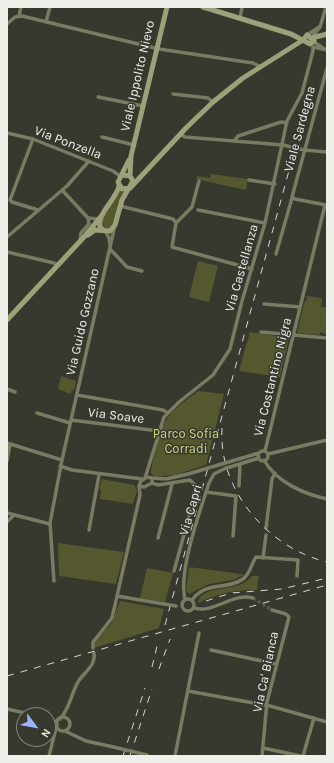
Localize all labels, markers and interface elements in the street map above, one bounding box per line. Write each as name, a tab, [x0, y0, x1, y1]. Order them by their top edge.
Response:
street label: Viale Ippolito Nievo	[118, 19, 158, 133]
street label: Viale Sardegna	[281, 84, 319, 174]
street label: Via Ponzella	[32, 123, 104, 163]
street label: Via Castellanza	[222, 222, 262, 314]
street label: Via Guido Gozzano	[63, 267, 103, 377]
street label: Via Costantino Nigra	[251, 316, 295, 438]
street label: Via Soave	[87, 405, 145, 427]
park label: Parco Sofia Corradi	[153, 426, 219, 457]
street label: Via Capri	[176, 483, 206, 537]
street label: Via Ca' Bianca	[250, 630, 282, 714]
north arrow	[16, 707, 56, 747]
text: N	[38, 726, 53, 740]

